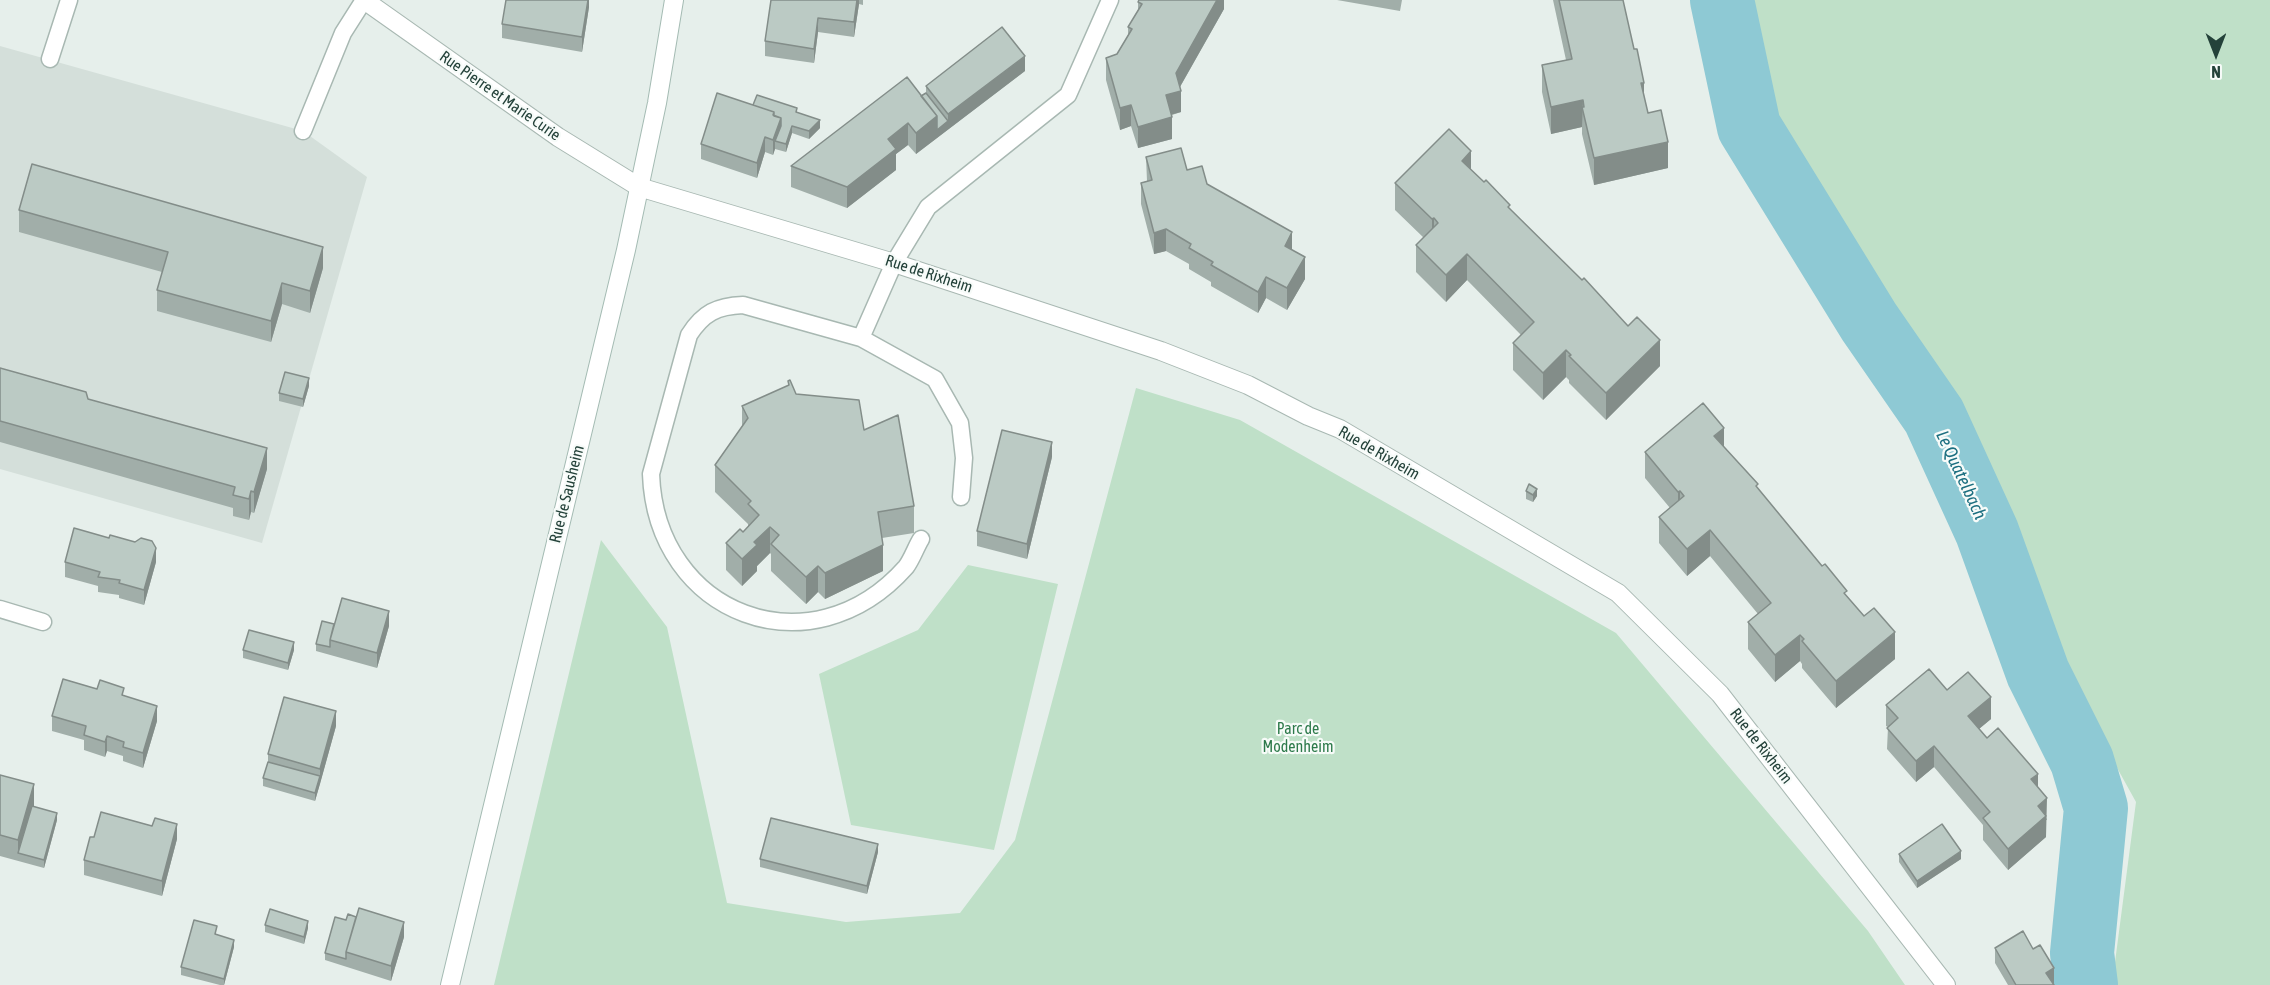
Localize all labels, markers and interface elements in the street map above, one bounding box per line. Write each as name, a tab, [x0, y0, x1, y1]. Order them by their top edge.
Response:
north arrow	[2186, 24, 2246, 84]
street label: Rue Pierre et Marie Curie	[436, 47, 564, 145]
text: N	[2211, 63, 2221, 81]
street label: Rue de Rixheim	[883, 251, 975, 297]
street label: Rue de Rixheim	[1335, 422, 1423, 484]
water label: Le Quatelbach	[1931, 427, 1991, 523]
street label: Rue de Sausheim	[546, 443, 588, 545]
street label: Rue de Rixheim	[1726, 704, 1796, 788]
park label: Parc de Modenheim	[1262, 719, 1334, 757]

